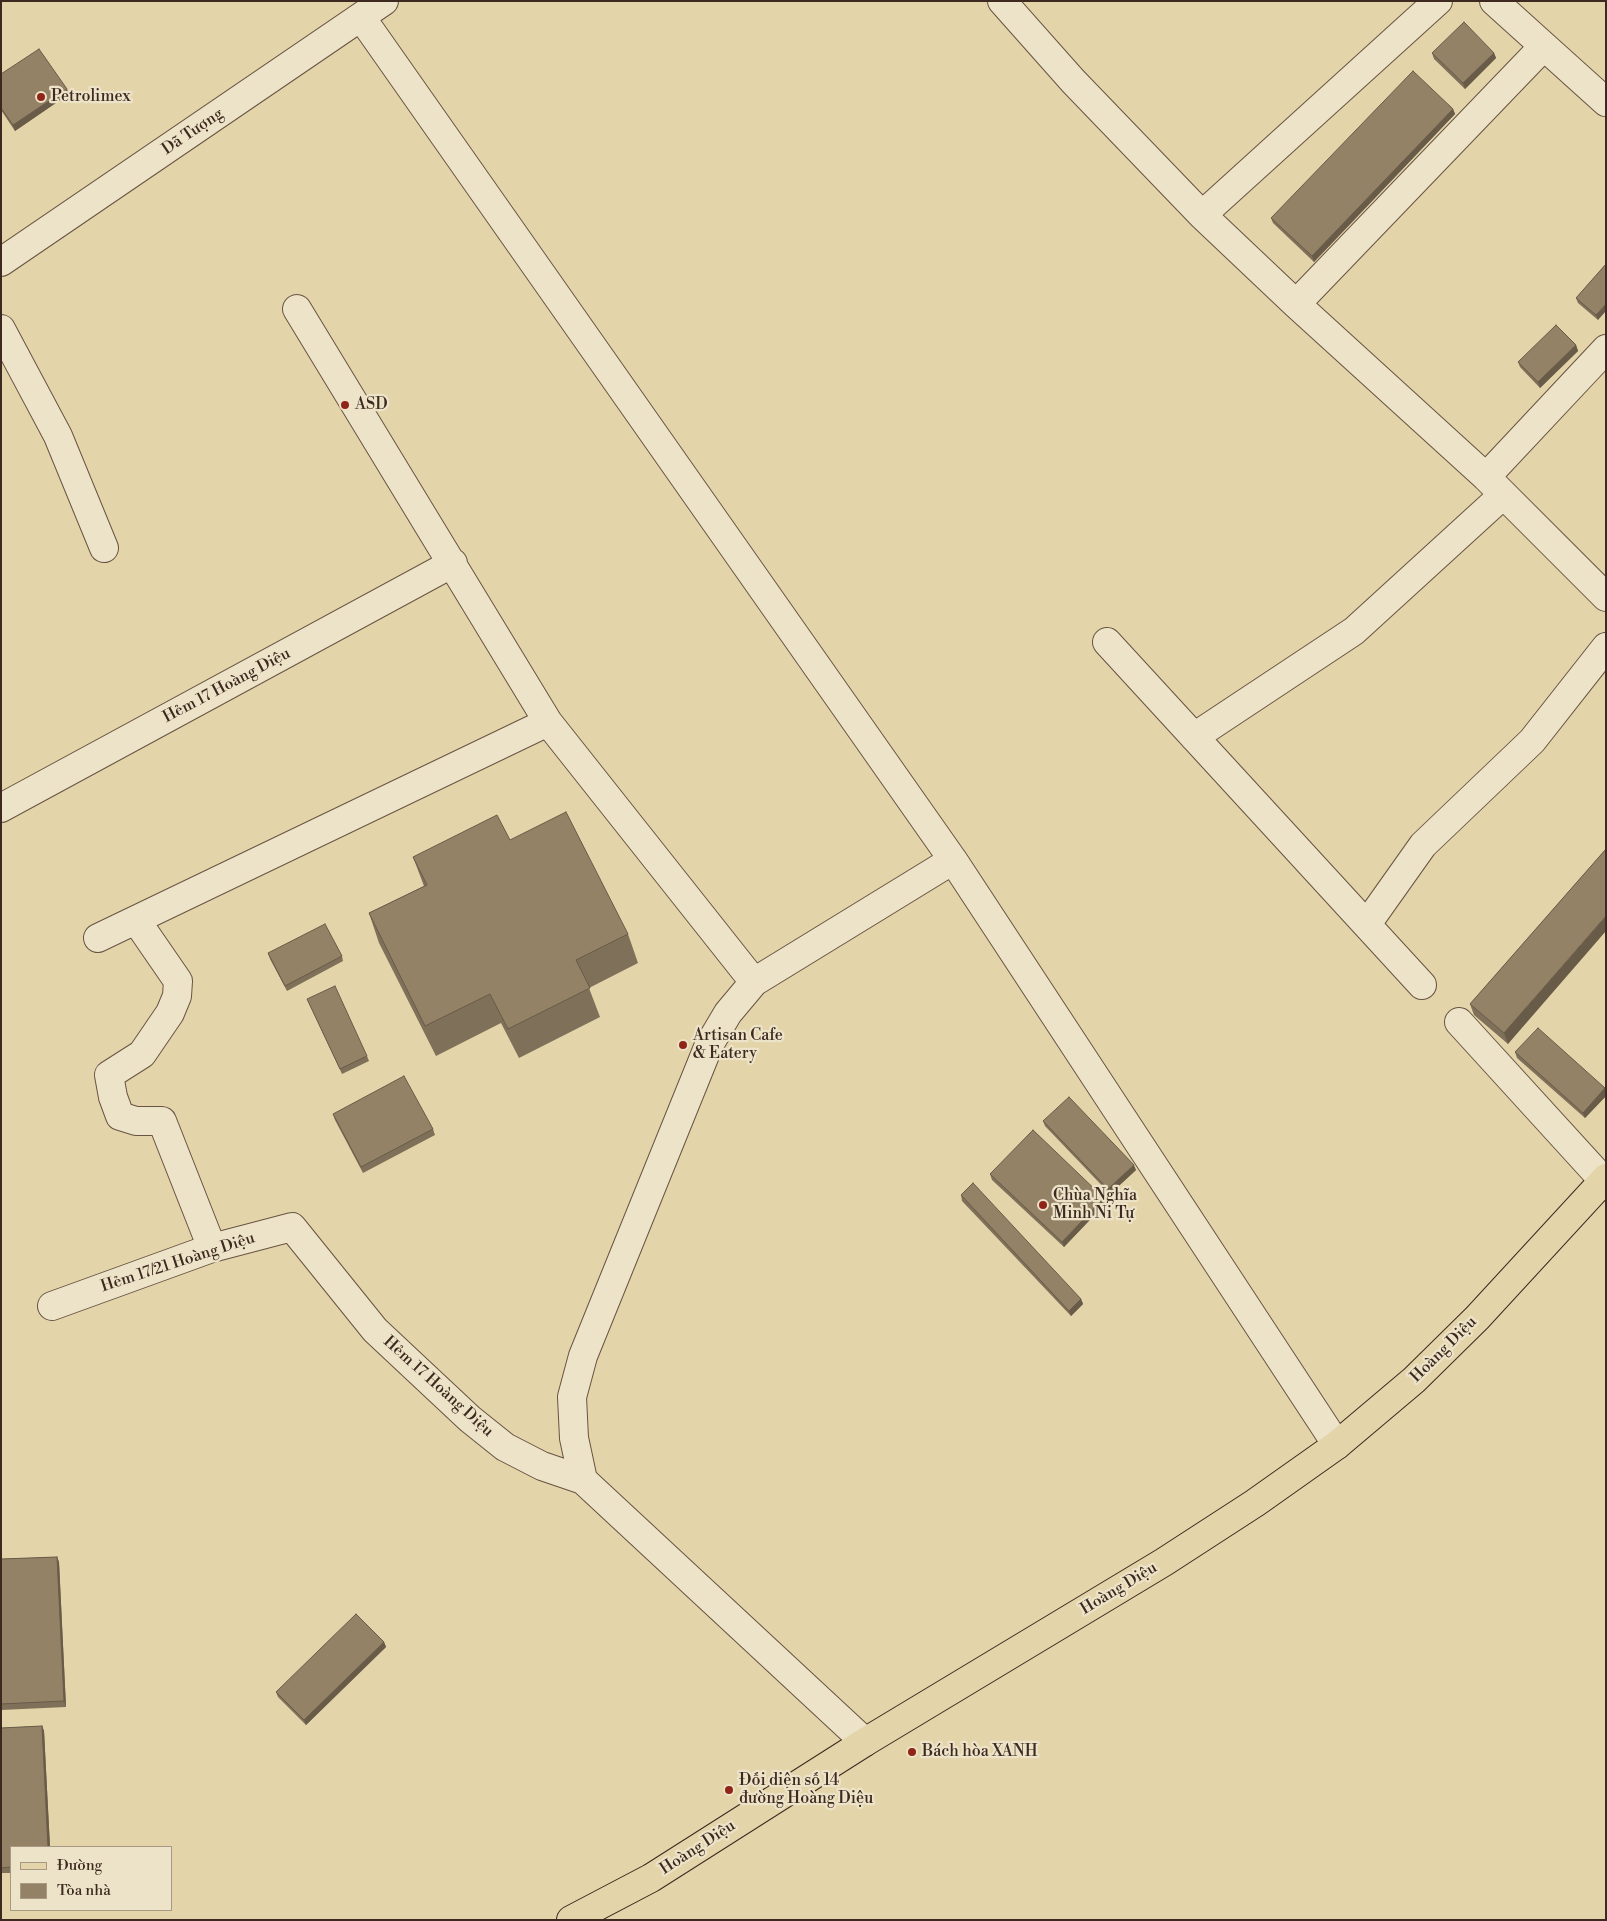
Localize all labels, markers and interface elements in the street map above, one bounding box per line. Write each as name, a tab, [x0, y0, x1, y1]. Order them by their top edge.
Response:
place label: Petrolimex	[51, 87, 131, 107]
marker: Petrolimex	[35, 91, 47, 103]
street label: Dã Tượng	[159, 105, 227, 159]
place label: ASD	[355, 395, 388, 415]
marker: ASD	[339, 399, 351, 411]
street label: Hẻm 17 Hoàng Diệu	[160, 644, 294, 728]
place label: Artisan Cafe & Eatery	[693, 1026, 783, 1064]
marker: Artisan Cafe & Eatery	[677, 1039, 689, 1051]
place label: Chùa Nghĩa Minh Ni Tự	[1053, 1186, 1137, 1224]
marker: Chùa Nghĩa Minh Ni Tự	[1037, 1199, 1049, 1211]
street label: Hẻm 17/21 Hoàng Diệu	[99, 1229, 257, 1297]
street label: Hoàng Diệu	[1407, 1313, 1481, 1387]
street label: Hẻm 17 Hoàng Diệu	[379, 1333, 497, 1441]
street label: Hoàng Diệu	[1077, 1559, 1161, 1619]
place label: Bách hòa XANH	[922, 1742, 1037, 1762]
marker: Bách hòa XANH	[906, 1746, 918, 1758]
place label: Đối diện số 14 đường Hoàng Diệu	[739, 1771, 873, 1809]
marker: Đối diện số 14 đường Hoàng Diệu	[723, 1784, 735, 1796]
street label: Hoàng Diệu	[657, 1817, 739, 1879]
legend	[10, 1846, 172, 1911]
text: Đường	[57, 1856, 102, 1875]
text: Tòa nhà	[57, 1881, 111, 1900]

